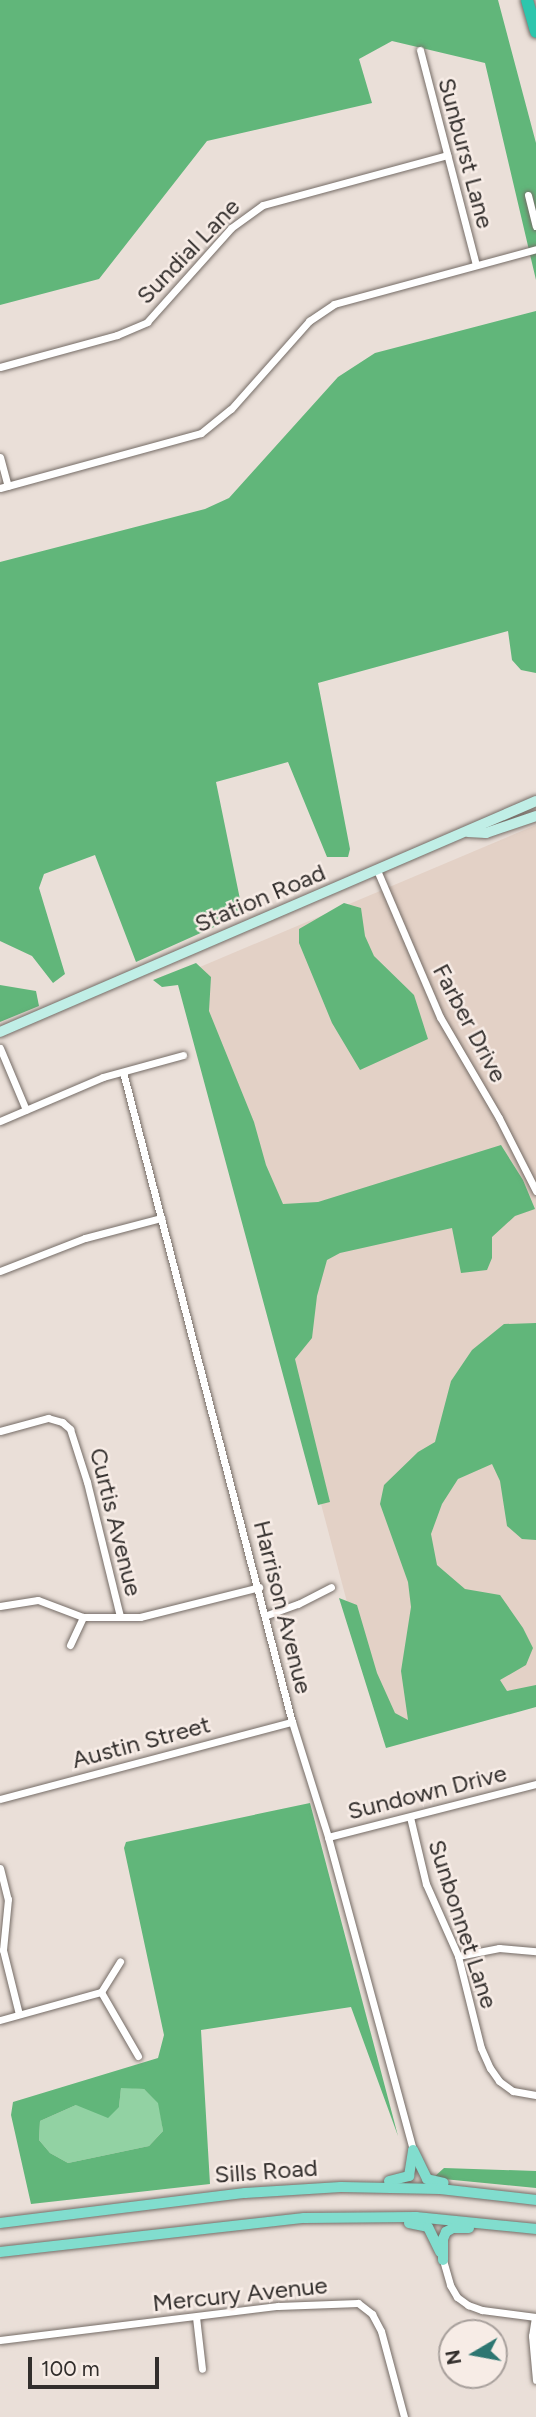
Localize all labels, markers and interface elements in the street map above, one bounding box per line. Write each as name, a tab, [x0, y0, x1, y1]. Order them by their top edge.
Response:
street label: Sunburst Lane	[432, 75, 500, 231]
street label: Sundial Lane	[130, 192, 246, 310]
street label: Station Road	[190, 858, 330, 938]
street label: Farber Drive	[427, 959, 513, 1087]
street label: Curtis Avenue	[84, 1445, 148, 1599]
street label: Harrison Avenue	[248, 1517, 318, 1697]
street label: Austin Street	[69, 1710, 213, 1774]
street label: Sundown Drive	[345, 1758, 509, 1826]
street label: Sunbonnet Lane	[422, 1836, 504, 2012]
street label: Sills Road	[214, 2153, 318, 2189]
street label: Mercury Avenue	[151, 2270, 329, 2318]
north arrow	[438, 2319, 508, 2389]
scale bar	[32, 2344, 163, 2388]
text: N	[441, 2348, 466, 2367]
text: 100 m	[41, 2356, 100, 2381]

